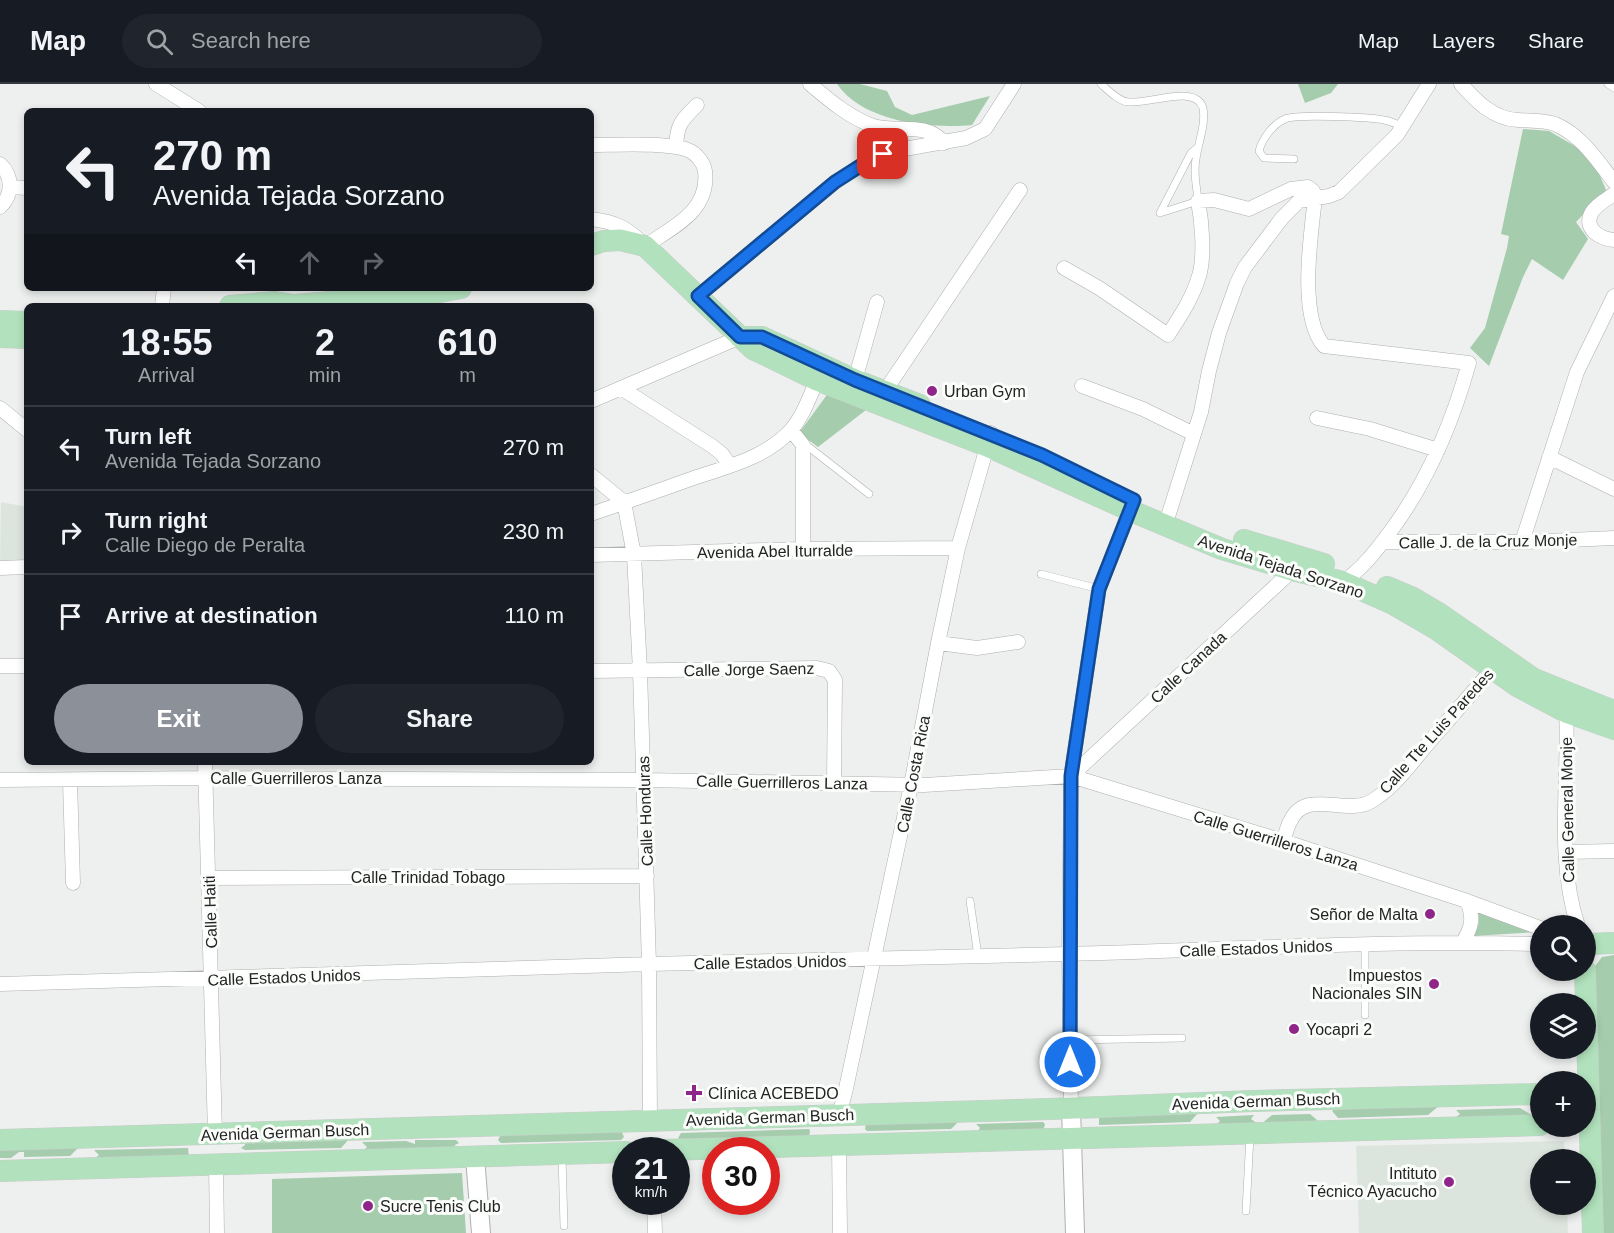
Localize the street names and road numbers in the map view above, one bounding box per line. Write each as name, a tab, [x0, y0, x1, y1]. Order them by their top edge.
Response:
street label: Calle J. de la Cruz Monje	[1398, 531, 1578, 552]
street label: Avenida Tejada Sorzano	[1196, 532, 1366, 601]
street label: Avenida Abel Iturralde	[697, 542, 853, 561]
street label: Calle Canada	[1147, 628, 1230, 707]
street label: Calle Jorge Saenz	[683, 660, 815, 679]
street label: Calle Tte Luis Paredes	[1376, 666, 1497, 797]
street label: Calle Costa Rica	[894, 714, 933, 834]
street label: Calle General Monje	[1558, 737, 1577, 883]
street label: Calle Honduras	[635, 756, 656, 866]
street label: Calle Guerrilleros Lanza	[210, 770, 382, 787]
street label: Calle Guerrilleros Lanza	[696, 773, 868, 792]
street label: Calle Guerrilleros Lanza	[1191, 807, 1360, 874]
street label: Calle Trinidad Tobago	[351, 869, 505, 886]
street label: Calle Haiti	[201, 875, 220, 949]
street label: Calle Estados Unidos	[1179, 937, 1333, 960]
street label: Calle Estados Unidos	[693, 953, 847, 972]
street label: Calle Estados Unidos	[207, 966, 361, 989]
street label: Avenida German Busch	[1171, 1090, 1341, 1113]
street label: Avenida German Busch	[685, 1106, 855, 1129]
street label: Avenida German Busch	[200, 1121, 370, 1144]

